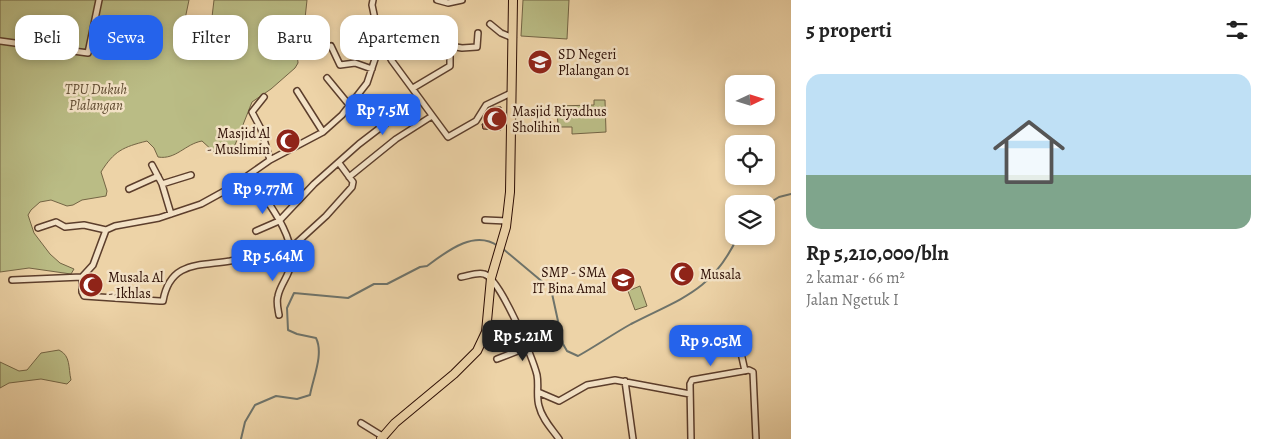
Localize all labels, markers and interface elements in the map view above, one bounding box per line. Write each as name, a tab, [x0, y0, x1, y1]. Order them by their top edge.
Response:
chip: Beli	[15, 15, 79, 60]
chip: Sewa	[89, 15, 163, 60]
chip: Filter	[173, 15, 248, 60]
chip: Baru	[258, 15, 330, 60]
chip: Apartemen	[340, 15, 458, 60]
text: 5 properti	[806, 16, 892, 44]
icon: filters	[1223, 16, 1251, 44]
place label: SD Negeri Plalangan 01	[558, 45, 630, 80]
school or university icon: SD Negeri Plalangan 01	[527, 49, 553, 75]
north arrow	[725, 75, 775, 125]
map controls	[725, 75, 775, 245]
park label: TPU Dukuh Plalangan	[65, 80, 127, 115]
pin: Rp 7.5M	[337, 94, 429, 136]
text: Rp 7.5M	[357, 99, 409, 121]
place label: Masjid Riyadhus Sholihin	[512, 102, 607, 137]
mosque icon: Masjid Riyadhus Sholihin	[482, 106, 508, 132]
icon: home	[984, 107, 1074, 197]
place label: Masjid Al - Muslimin	[207, 124, 271, 159]
mosque icon: Masjid Al - Muslimin	[275, 128, 301, 154]
button: locate	[725, 135, 775, 185]
pin: Rp 9.77M	[211, 172, 315, 215]
text: Rp 9.77M	[233, 178, 293, 200]
button: layers	[725, 195, 775, 245]
text: Rp 5,210,000/bln	[806, 239, 949, 267]
pin: Rp 5.64M	[221, 240, 325, 282]
text: Rp 5.64M	[243, 245, 304, 267]
mosque icon: Musala	[669, 261, 695, 287]
place label: SMP - SMA IT Bina Amal	[532, 263, 607, 298]
place label: Musala	[700, 265, 742, 284]
school or university icon: SMP - SMA IT Bina Amal	[610, 267, 636, 293]
text: 2 kamar · 66 m²	[806, 267, 905, 289]
place label: Musala Al - Ikhlas	[108, 268, 164, 303]
mosque icon: Musala Al - Ikhlas	[78, 272, 104, 298]
text: Jalan Ngetuk I	[806, 289, 899, 311]
pin: Rp 5.21M	[471, 320, 575, 362]
pin: Rp 9.05M	[659, 324, 763, 367]
text: Rp 5.21M	[493, 325, 553, 347]
text: Rp 9.05M	[680, 330, 742, 352]

